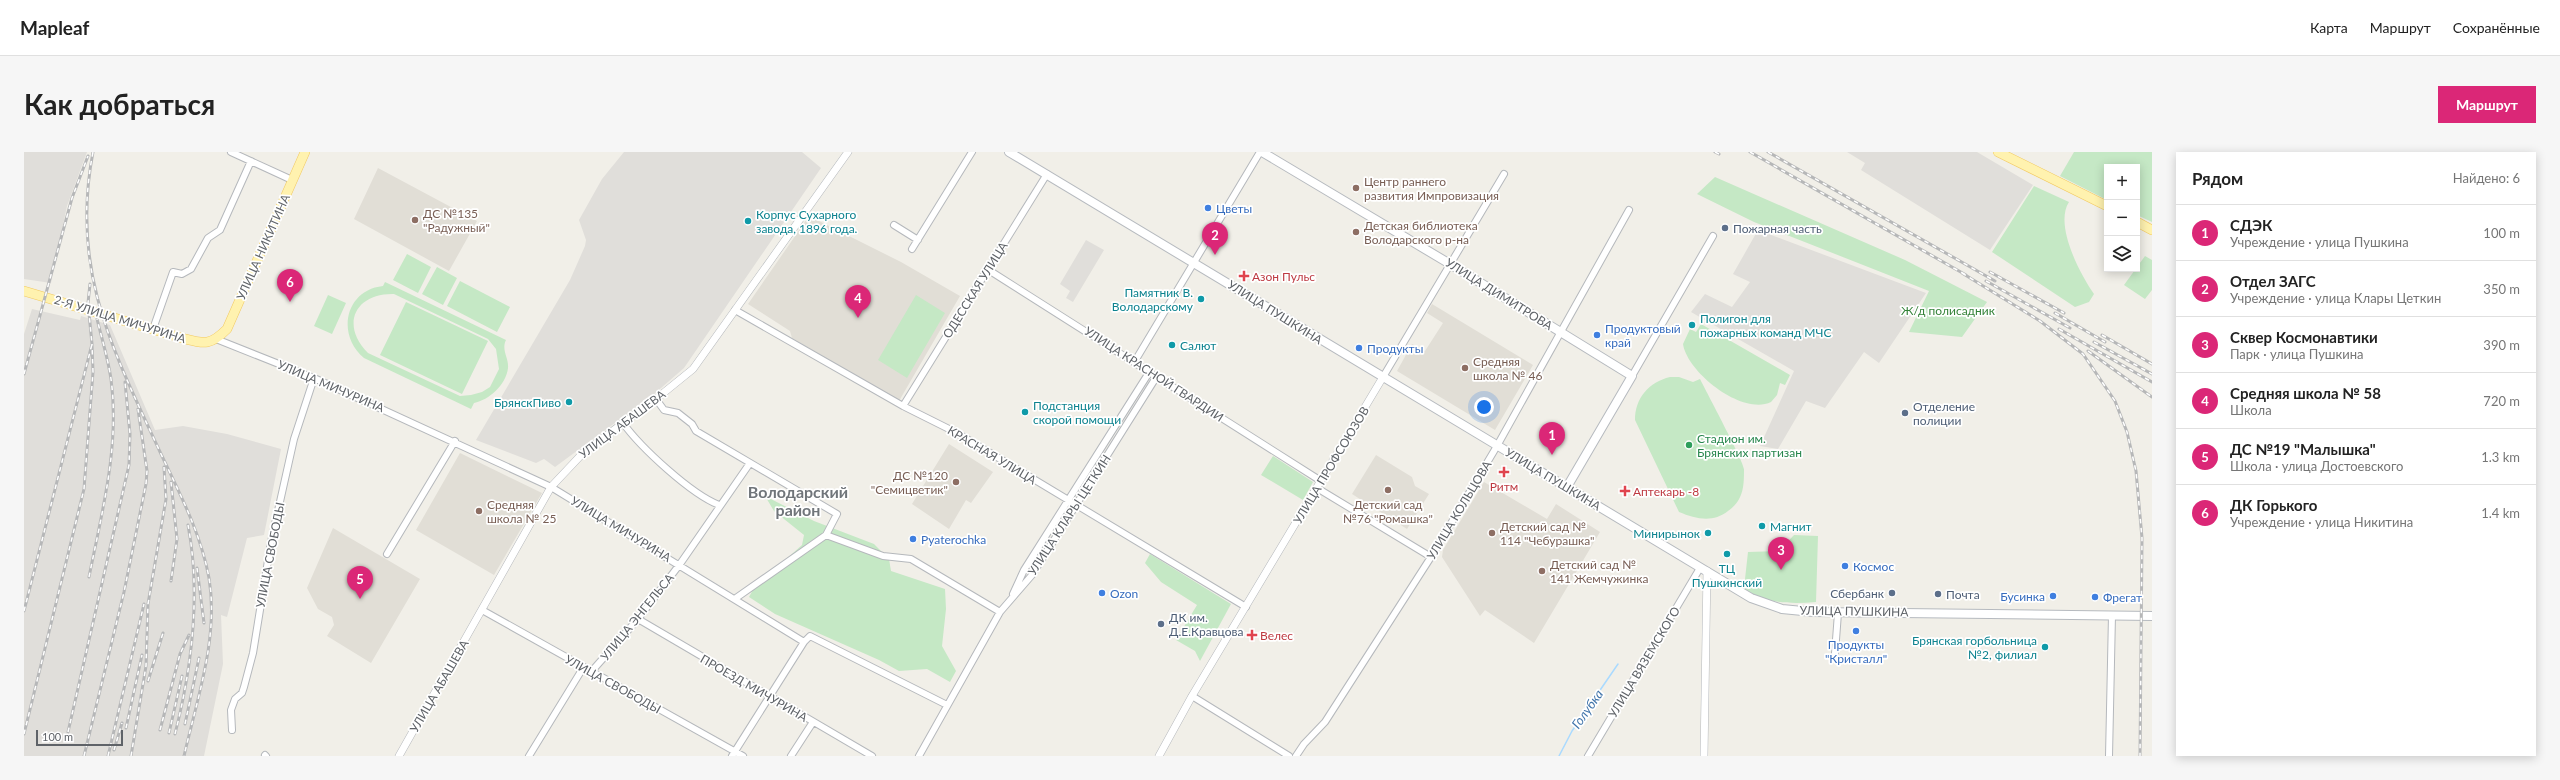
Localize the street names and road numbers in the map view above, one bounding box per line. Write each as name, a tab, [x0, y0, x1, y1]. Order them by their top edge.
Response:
street label: УЛИЦА НИКИТИНА	[233, 191, 293, 302]
street label: ОДЕССКАЯ УЛИЦА	[939, 238, 1011, 341]
street label: УЛИЦА ДИМИТРОВА	[1443, 255, 1556, 334]
street label: УЛИЦА ПУШКИНА	[1225, 277, 1326, 348]
street label: 2-Я УЛИЦА МИЧУРИНА	[52, 292, 189, 346]
street label: УЛИЦА КРАСНОЙ ГВАРДИИ	[1082, 323, 1226, 425]
street label: УЛИЦА МИЧУРИНА	[275, 357, 387, 416]
street label: УЛИЦА АБАШЕВА	[576, 386, 669, 461]
street label: УЛИЦА ПРОФСОЮЗОВ	[1290, 403, 1372, 526]
street label: КРАСНАЯ УЛИЦА	[945, 423, 1040, 488]
street label: УЛИЦА ПУШКИНА	[1502, 445, 1604, 514]
street label: УЛИЦА КЛАРЫ ЦЕТКИН	[1024, 452, 1114, 578]
street label: УЛИЦА КОЛЬЦОВА	[1424, 457, 1495, 562]
street label: УЛИЦА МИЧУРИНА	[568, 493, 675, 565]
street label: УЛИЦА СВОБОДЫ	[252, 501, 288, 609]
street label: УЛИЦА ЭНГЕЛЬСА	[597, 570, 677, 664]
street label: УЛИЦА ВЯЗЕМСКОГО	[1605, 603, 1683, 720]
street label: УЛИЦА ПУШКИНА	[1799, 603, 1909, 619]
street label: УЛИЦА АБАШЕВА	[406, 636, 472, 735]
street label: УЛИЦА СВОБОДЫ	[562, 651, 664, 717]
street label: ПРОЕЗД МИЧУРИНА	[698, 651, 811, 725]

